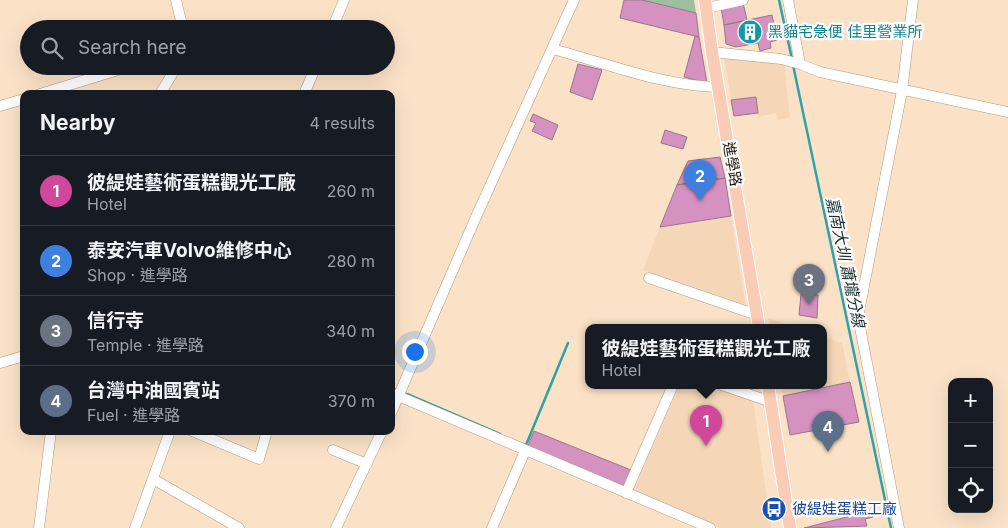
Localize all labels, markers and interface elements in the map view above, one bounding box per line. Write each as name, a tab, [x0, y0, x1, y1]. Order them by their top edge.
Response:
building icon: 黑貓宅急便 佳里營業所	[737, 19, 763, 45]
search box	[20, 20, 395, 75]
place label: 黑貓宅急便 佳里營業所	[768, 22, 922, 41]
icon: search	[38, 34, 66, 62]
text: Search here	[78, 36, 187, 59]
text: Nearby	[40, 110, 115, 135]
text: 4 results	[310, 113, 375, 133]
street label: 進學路	[719, 140, 746, 188]
pin: 2	[684, 160, 716, 201]
text: 彼緹娃藝術蛋糕觀光工廠	[87, 171, 296, 194]
text: 1	[53, 181, 59, 201]
text: 260 m	[327, 181, 375, 201]
text: Hotel	[87, 194, 127, 214]
water label: 嘉南大圳 蕭壠分線	[822, 195, 870, 331]
text: 泰安汽車Volvo維修中心	[87, 239, 292, 262]
text: 2	[51, 251, 61, 271]
text: 280 m	[327, 251, 375, 271]
pin: 3	[793, 264, 825, 305]
text: Shop · 進學路	[87, 265, 188, 285]
text: 信行寺	[87, 309, 144, 332]
text: 3	[51, 321, 61, 341]
text: 340 m	[326, 321, 375, 341]
popup	[585, 324, 827, 389]
text: Temple · 進學路	[87, 335, 204, 355]
text: 彼緹娃藝術蛋糕觀光工廠	[601, 337, 811, 360]
your location	[402, 339, 428, 365]
text: Hotel	[601, 360, 641, 380]
map controls	[948, 378, 993, 513]
button: +	[948, 378, 993, 423]
text: 台灣中油國賓站	[87, 379, 220, 402]
text: 4	[51, 391, 61, 411]
text: 370 m	[328, 391, 375, 411]
text: Fuel · 進學路	[87, 405, 180, 425]
pin: 1	[690, 405, 722, 446]
pin: 4	[812, 411, 844, 452]
button: −	[948, 423, 993, 468]
button: locate	[948, 468, 993, 513]
bus stop icon: 彼緹娃蛋糕工廠	[761, 496, 787, 522]
place label: 彼緹娃蛋糕工廠	[792, 499, 897, 518]

